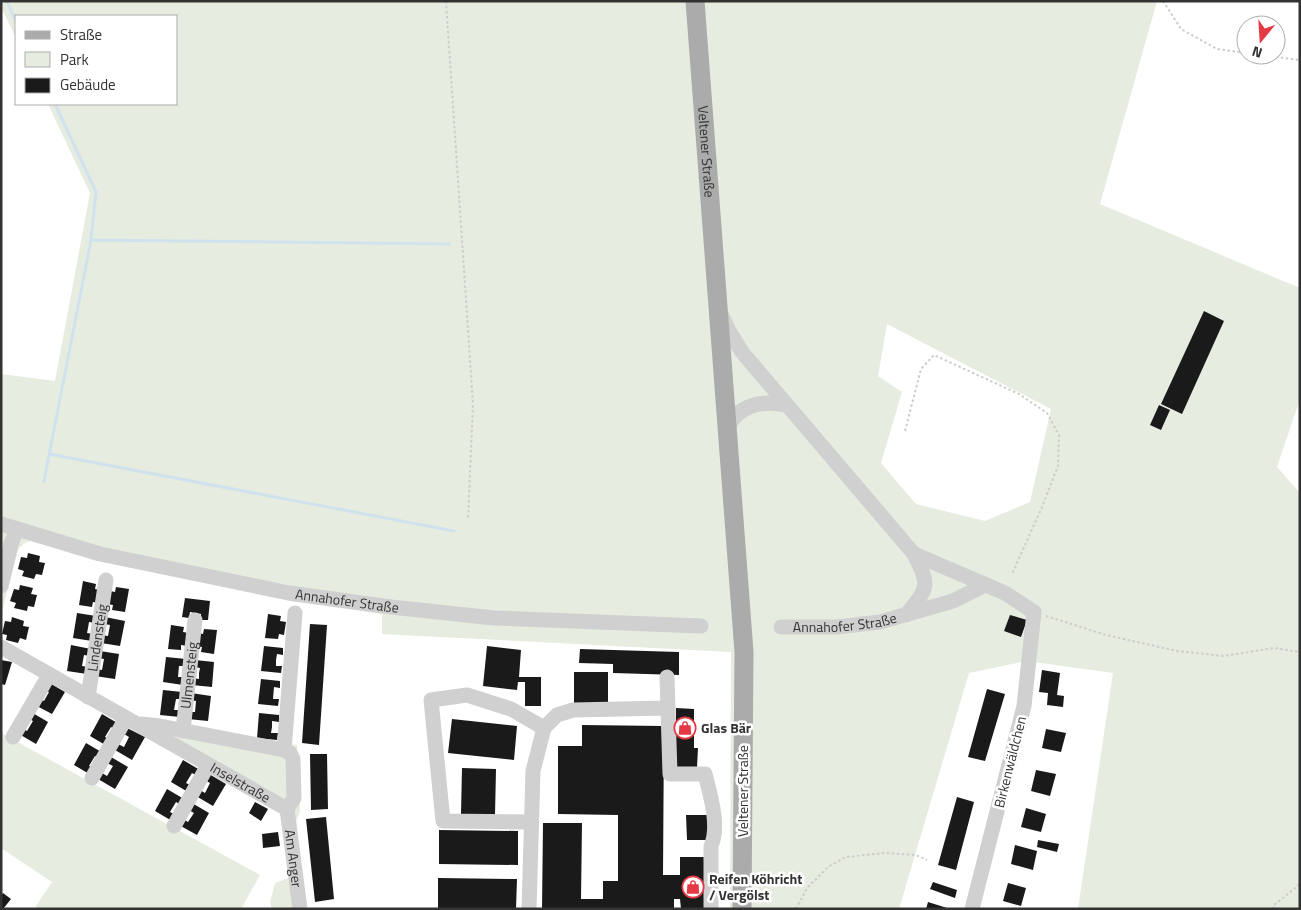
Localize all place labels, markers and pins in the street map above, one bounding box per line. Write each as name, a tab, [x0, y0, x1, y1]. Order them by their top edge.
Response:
shop icon: Glas Bär	[673, 716, 697, 740]
place label: Glas Bär	[701, 717, 751, 738]
place label: Reifen Köhricht / Vergölst	[709, 868, 802, 905]
shop icon: Reifen Köhricht / Vergölst	[681, 875, 705, 899]

